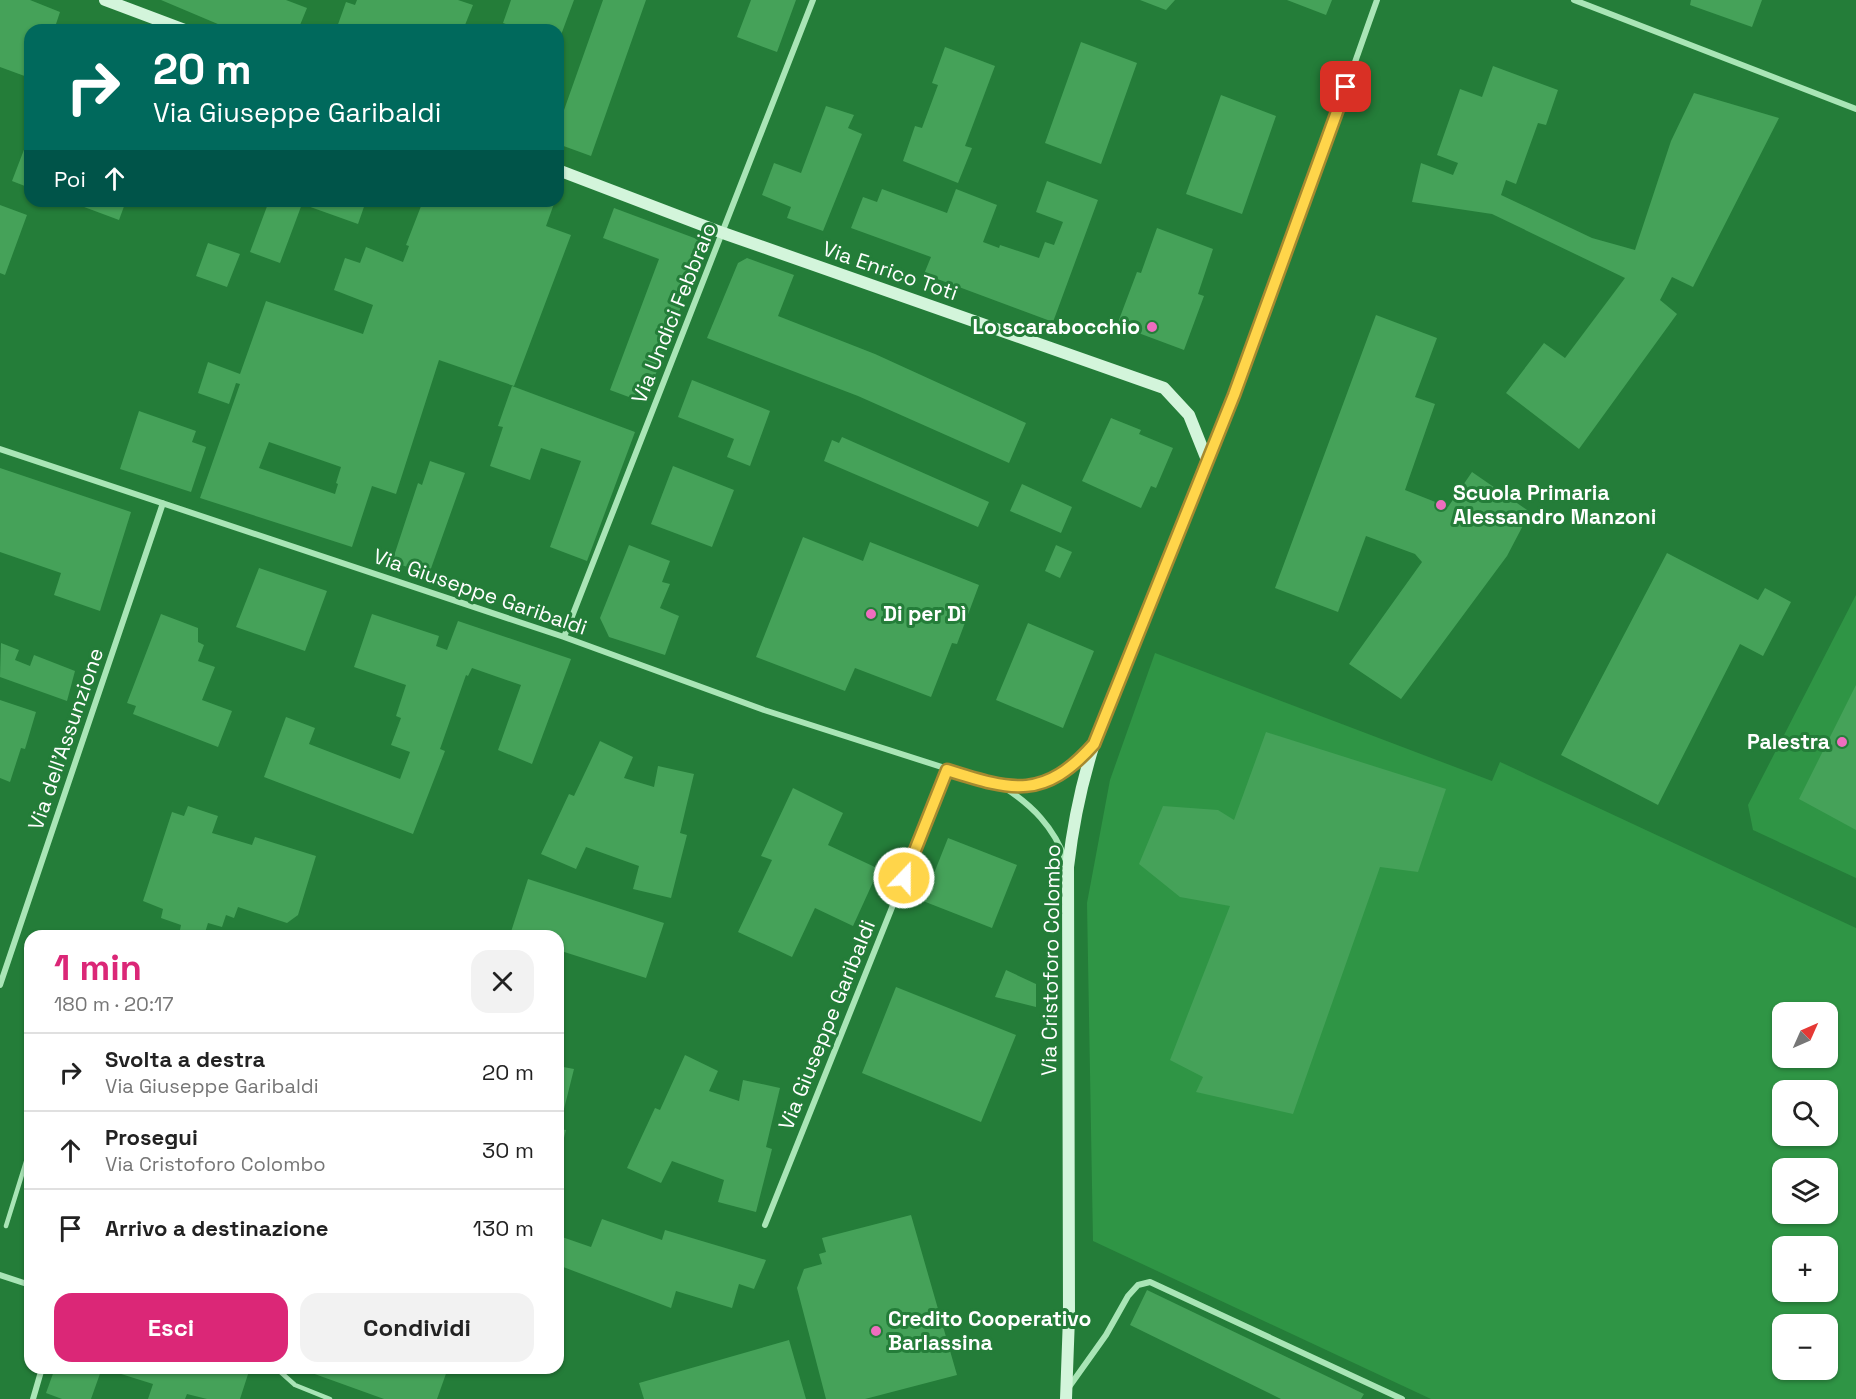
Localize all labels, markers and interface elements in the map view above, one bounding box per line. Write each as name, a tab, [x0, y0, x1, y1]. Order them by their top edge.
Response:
text: 20 m	[153, 43, 252, 96]
icon: right	[54, 48, 132, 126]
pin	[1320, 61, 1371, 112]
icon: arrive	[1329, 70, 1362, 103]
text: Via Giuseppe Garibaldi	[153, 95, 441, 130]
icon: ahead	[98, 162, 131, 195]
text: Poi	[54, 165, 86, 193]
street label: Via Undici Febbraio	[625, 218, 722, 407]
street label: Via Enrico Toti	[819, 235, 961, 306]
place label: Lo scarabocchio	[973, 313, 1140, 340]
marker: Lo scarabocchio	[1145, 320, 1159, 334]
place label: Scuola Primaria Alessandro Manzoni	[1453, 479, 1656, 530]
marker: Scuola Primaria Alessandro Manzoni	[1434, 498, 1448, 512]
street label: Via Giuseppe Garibaldi	[370, 542, 591, 641]
place label: Di per Dì	[883, 600, 967, 627]
marker: Di per Dì	[864, 607, 878, 621]
street label: Via dell'Assunzione	[22, 644, 109, 833]
place label: Palestra	[1747, 728, 1830, 755]
marker: Palestra	[1835, 735, 1849, 749]
street label: Via Cristoforo Colombo	[1035, 844, 1066, 1076]
position arrow	[872, 846, 936, 910]
street label: Via Giuseppe Garibaldi	[772, 916, 881, 1134]
text: 1 min	[54, 945, 142, 991]
button: close	[471, 950, 534, 1013]
text: 180 m · 20:17	[54, 991, 174, 1017]
north arrow	[1772, 1002, 1838, 1068]
map controls	[1772, 1002, 1838, 1380]
text: Svolta a destra	[105, 1045, 265, 1073]
icon: right	[54, 1056, 87, 1089]
text: 20 m	[482, 1058, 534, 1086]
text: Via Giuseppe Garibaldi	[105, 1073, 319, 1099]
button: search	[1772, 1080, 1838, 1146]
text: Prosegui	[105, 1123, 198, 1151]
icon: ahead	[54, 1134, 87, 1167]
text: 30 m	[482, 1136, 534, 1164]
text: Via Cristoforo Colombo	[105, 1151, 326, 1177]
button: layers	[1772, 1158, 1838, 1224]
icon: arrive	[54, 1212, 87, 1245]
text: Arrivo a destinazione	[105, 1214, 328, 1242]
text: 130 m	[473, 1214, 534, 1242]
button: +	[1772, 1236, 1838, 1302]
button: Esci	[54, 1293, 288, 1362]
button: Condividi	[300, 1293, 534, 1362]
place label: Credito Cooperativo Barlassina	[888, 1305, 1091, 1356]
button: −	[1772, 1314, 1838, 1380]
marker: Credito Cooperativo Barlassina	[869, 1324, 883, 1338]

